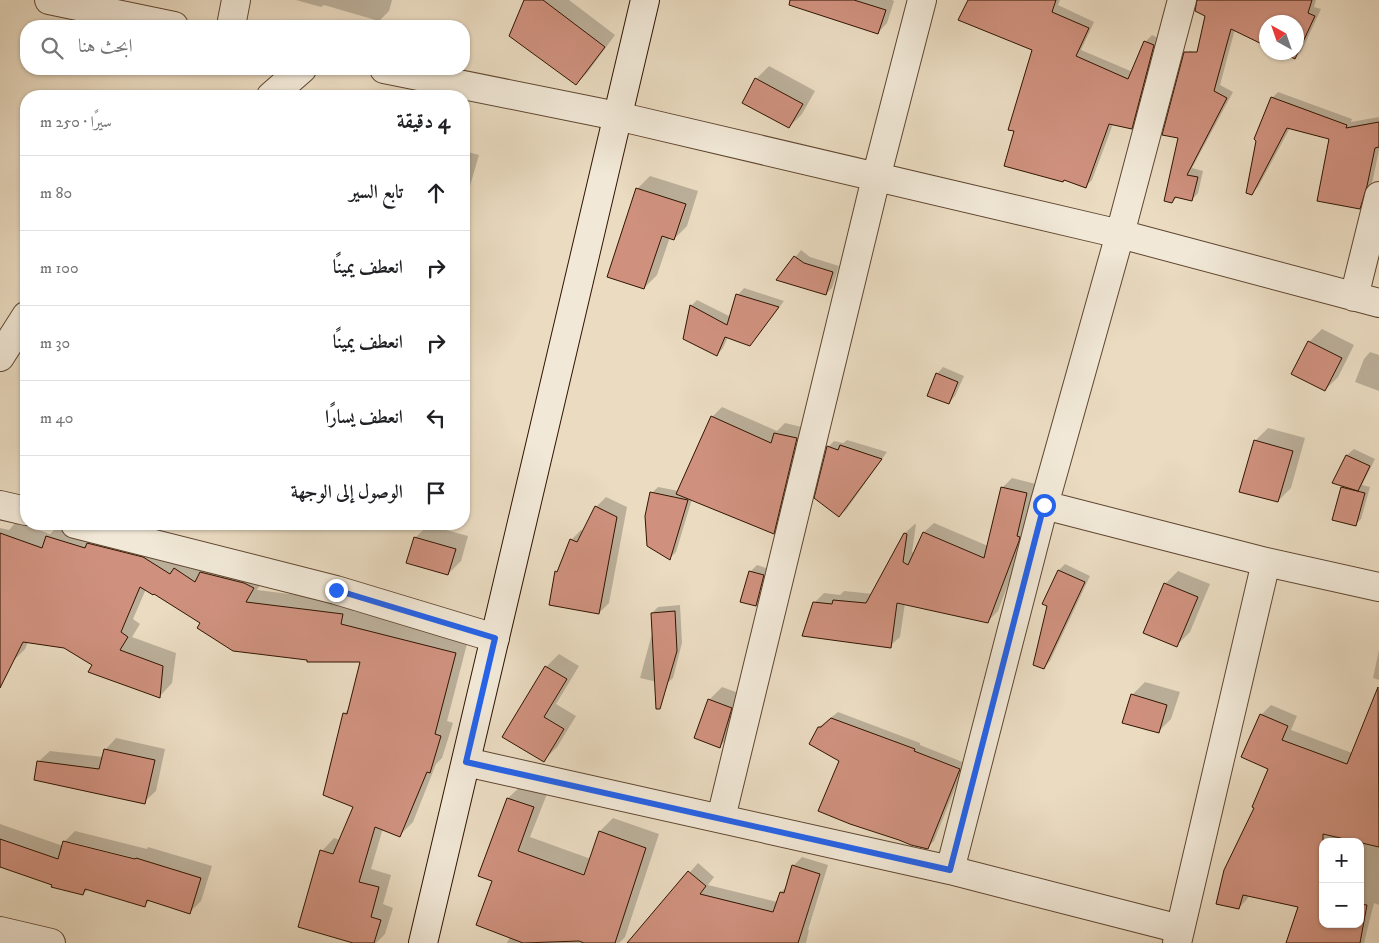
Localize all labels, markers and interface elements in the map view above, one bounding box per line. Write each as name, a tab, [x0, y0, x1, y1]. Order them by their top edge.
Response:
north arrow	[1259, 15, 1304, 60]
search box	[20, 20, 470, 75]
icon: search	[38, 34, 66, 62]
text: ابحث هنا	[78, 35, 133, 58]
text: 4 دقيقة	[397, 109, 450, 135]
text: سيرًا · 250 m	[40, 112, 112, 132]
icon: ahead	[422, 179, 450, 207]
text: تابع السير	[349, 181, 403, 204]
text: 80 m	[40, 183, 72, 203]
icon: right	[422, 254, 450, 282]
text: انعطف يمينًا	[333, 256, 403, 279]
text: 100 m	[40, 258, 79, 278]
icon: right	[422, 329, 450, 357]
text: انعطف يمينًا	[333, 331, 403, 354]
text: 30 m	[40, 333, 70, 353]
icon: left	[422, 404, 450, 432]
text: انعطف يسارًا	[325, 406, 403, 429]
text: 40 m	[40, 408, 73, 428]
icon: arrive	[422, 479, 450, 507]
text: الوصول إلى الوجهة	[291, 481, 403, 504]
route start	[1033, 494, 1056, 517]
route end	[325, 579, 348, 602]
map controls	[1319, 838, 1364, 928]
button: +	[1319, 838, 1364, 883]
button: −	[1319, 883, 1364, 928]

